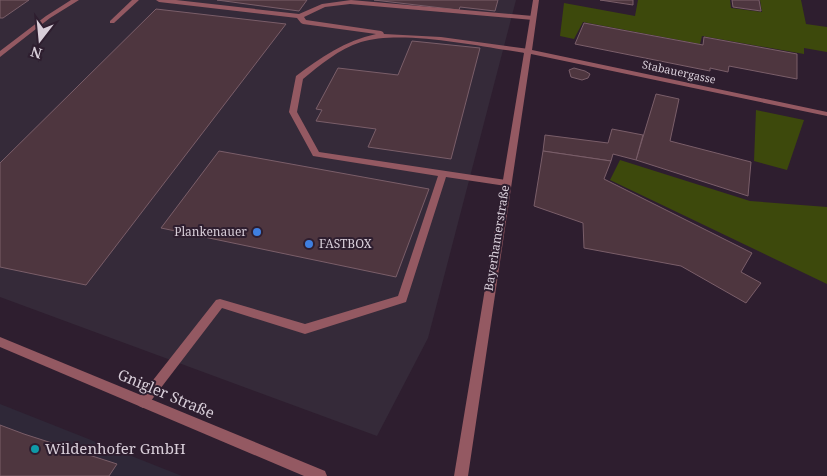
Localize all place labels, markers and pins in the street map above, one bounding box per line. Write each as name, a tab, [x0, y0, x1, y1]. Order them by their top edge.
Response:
place label: Plankenauer	[174, 223, 247, 240]
marker: Plankenauer	[251, 226, 263, 238]
place label: FASTBOX	[319, 235, 372, 252]
marker: FASTBOX	[303, 238, 315, 250]
place label: Wildenhofer GmbH	[45, 438, 186, 458]
marker: Wildenhofer GmbH	[29, 443, 41, 455]

